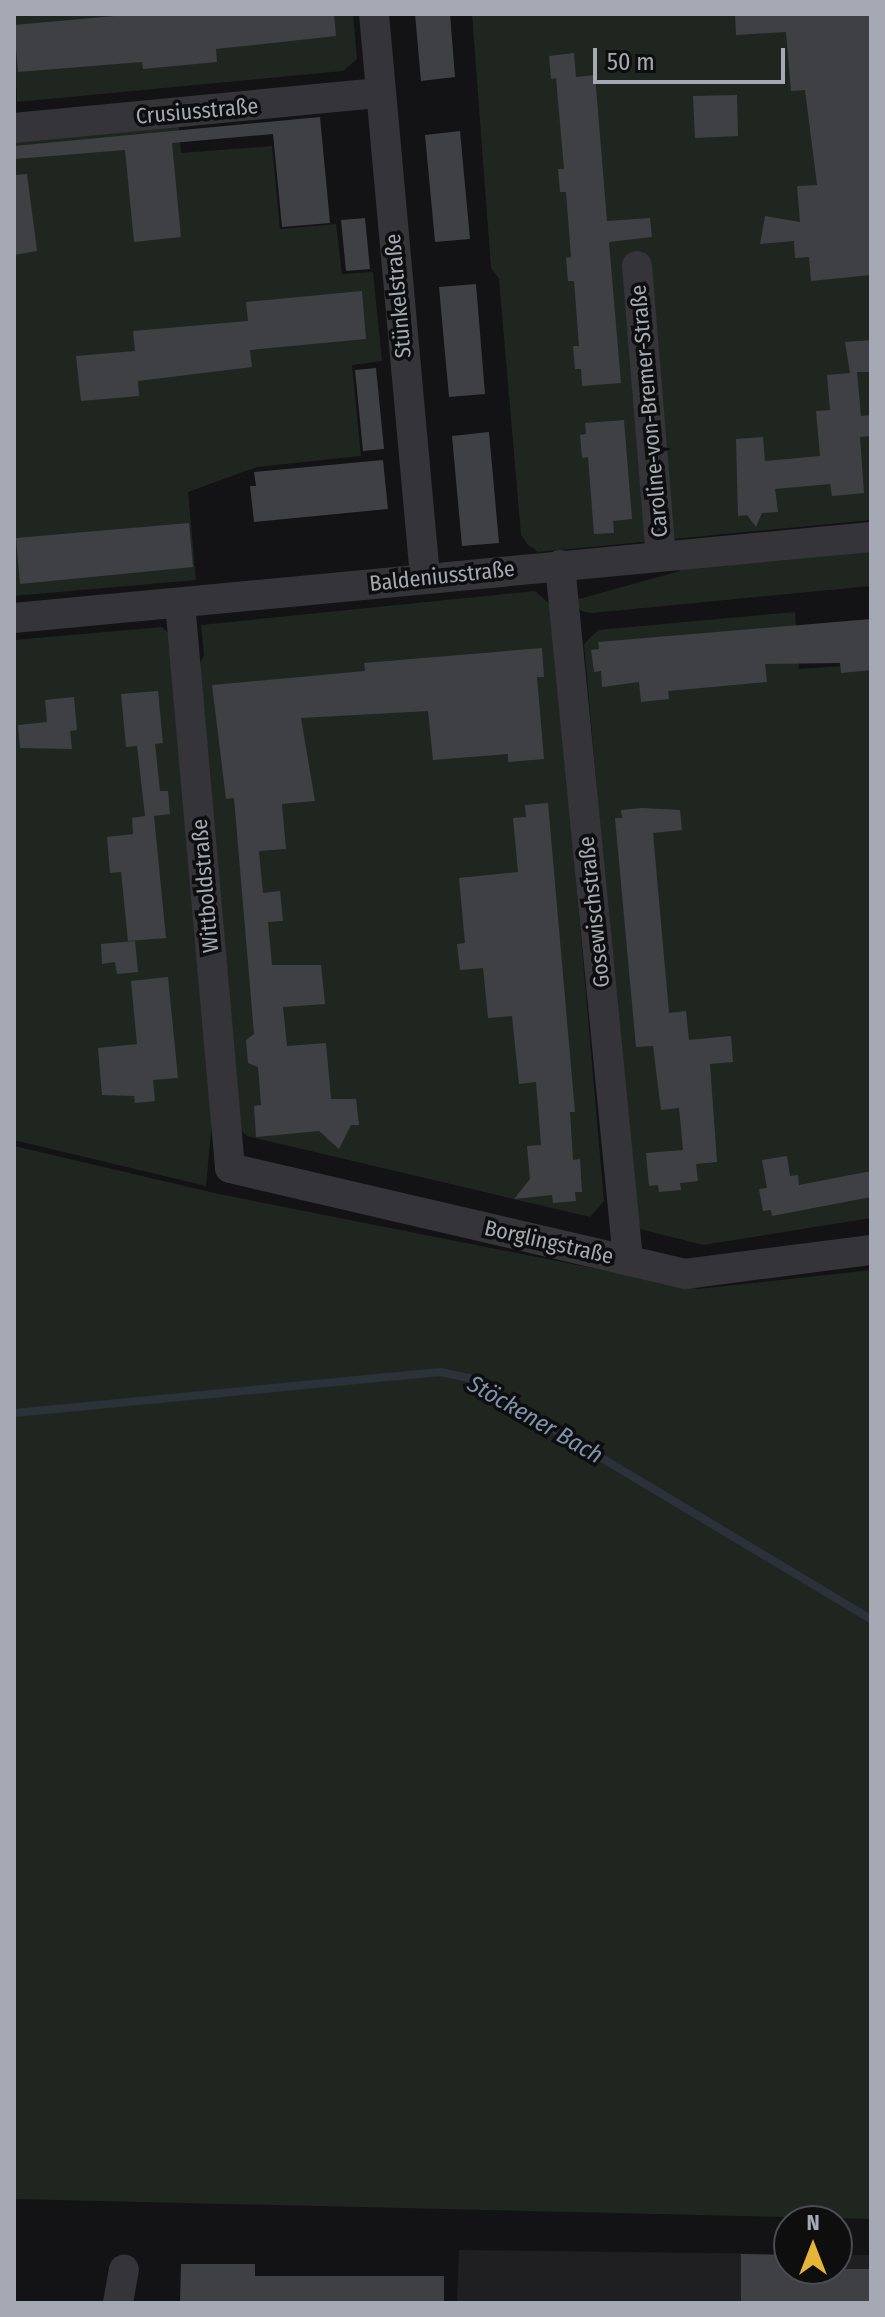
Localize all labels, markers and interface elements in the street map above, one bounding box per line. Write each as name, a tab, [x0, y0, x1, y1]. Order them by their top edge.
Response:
scale bar	[597, 32, 789, 82]
text: 50 m	[607, 48, 655, 76]
street label: Crusiusstraße	[135, 93, 259, 129]
street label: Stünkelstraße	[379, 233, 417, 359]
street label: Caroline-von-Bremer-Straße	[625, 284, 673, 538]
street label: Baldeniusstraße	[368, 555, 516, 597]
street label: Wittboldstraße	[186, 818, 224, 954]
street label: Gosewischstraße	[573, 835, 615, 989]
street label: Borglingstraße	[482, 1214, 616, 1270]
water label: Stöckener Bach	[462, 1370, 608, 1470]
north arrow	[773, 2205, 853, 2285]
text: N	[806, 2209, 820, 2236]

